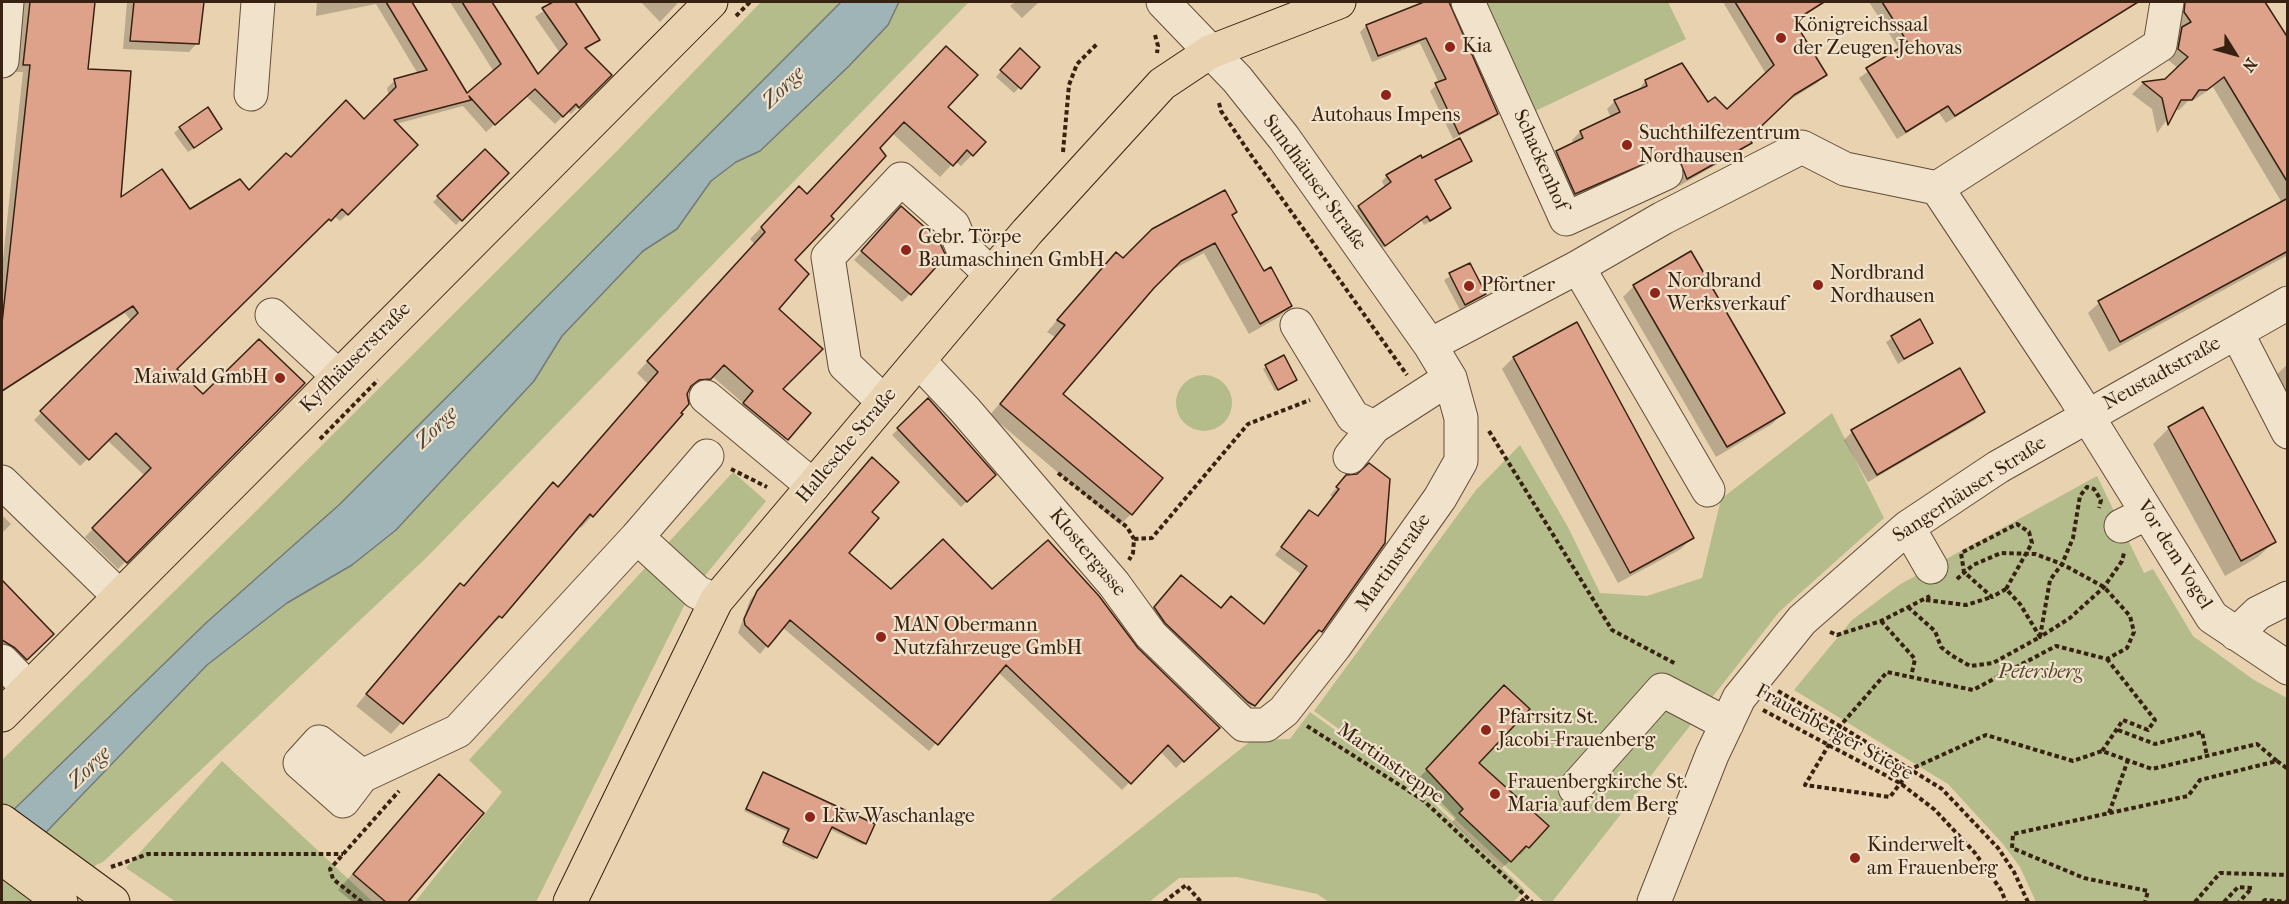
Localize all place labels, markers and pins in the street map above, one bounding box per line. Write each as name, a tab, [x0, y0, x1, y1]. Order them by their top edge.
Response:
place label: Königreichssaal der Zeugen Jehovas	[1793, 14, 1962, 61]
marker: Königreichssaal der Zeugen Jehovas	[1774, 31, 1788, 45]
place label: Kia	[1462, 35, 1492, 59]
marker: Kia	[1443, 40, 1457, 54]
marker: Autohaus Impens	[1379, 88, 1393, 102]
place label: Autohaus Impens	[1312, 104, 1460, 128]
place label: Suchthilfezentrum Nordhausen	[1639, 122, 1800, 169]
marker: Suchthilfezentrum Nordhausen	[1620, 138, 1634, 152]
place label: Gebr. Törpe Baumaschinen GmbH	[918, 226, 1105, 273]
marker: Gebr. Törpe Baumaschinen GmbH	[899, 243, 913, 257]
place label: Nordbrand Nordhausen	[1830, 262, 1935, 309]
place label: Nordbrand Werksverkauf	[1667, 270, 1786, 317]
place label: Pförtner	[1481, 274, 1555, 298]
marker: Nordbrand Nordhausen	[1811, 278, 1825, 292]
marker: Pförtner	[1462, 279, 1476, 293]
marker: Nordbrand Werksverkauf	[1648, 286, 1662, 300]
place label: Maiwald GmbH	[134, 366, 268, 390]
marker: Maiwald GmbH	[273, 371, 287, 385]
place label: MAN Obermann Nutzfahrzeuge GmbH	[893, 614, 1082, 661]
marker: MAN Obermann Nutzfahrzeuge GmbH	[874, 630, 888, 644]
place label: Pfarrsitz St. Jacobi-Frauenberg	[1498, 706, 1655, 753]
marker: Pfarrsitz St. Jacobi-Frauenberg	[1479, 723, 1493, 737]
place label: Frauenbergkirche St. Maria auf dem Berg	[1507, 771, 1688, 818]
marker: Frauenbergkirche St. Maria auf dem Berg	[1488, 787, 1502, 801]
place label: Lkw Waschanlage	[822, 805, 975, 829]
marker: Lkw Waschanlage	[803, 810, 817, 824]
place label: Kinderwelt am Frauenberg	[1867, 834, 1998, 881]
marker: Kinderwelt am Frauenberg	[1848, 851, 1862, 865]

